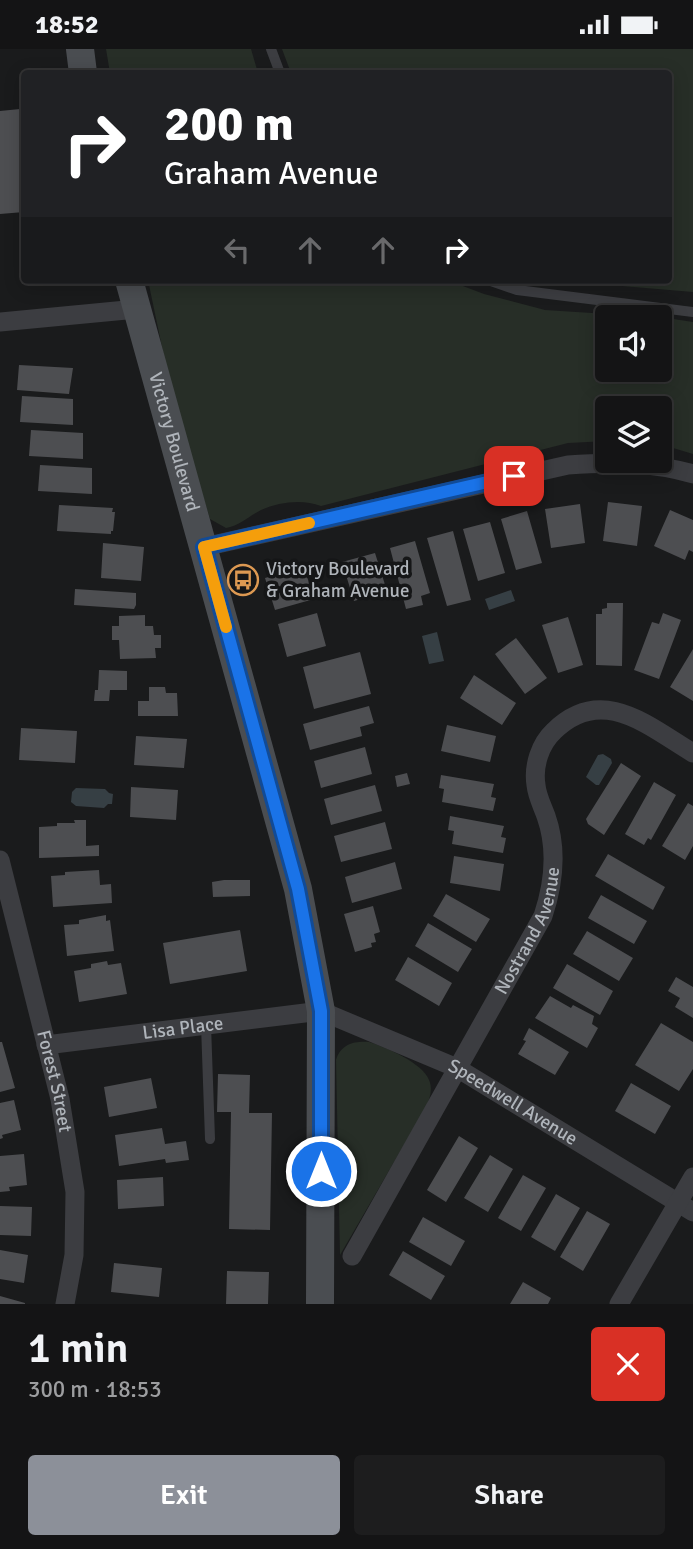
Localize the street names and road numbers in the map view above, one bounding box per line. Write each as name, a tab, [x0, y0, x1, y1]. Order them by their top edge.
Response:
street label: Victory Boulevard	[143, 369, 205, 514]
street label: Nostrand Avenue	[489, 866, 565, 999]
street label: Lisa Place	[141, 1011, 225, 1045]
street label: Forest Street	[31, 1028, 77, 1134]
street label: Speedwell Avenue	[445, 1054, 582, 1151]

